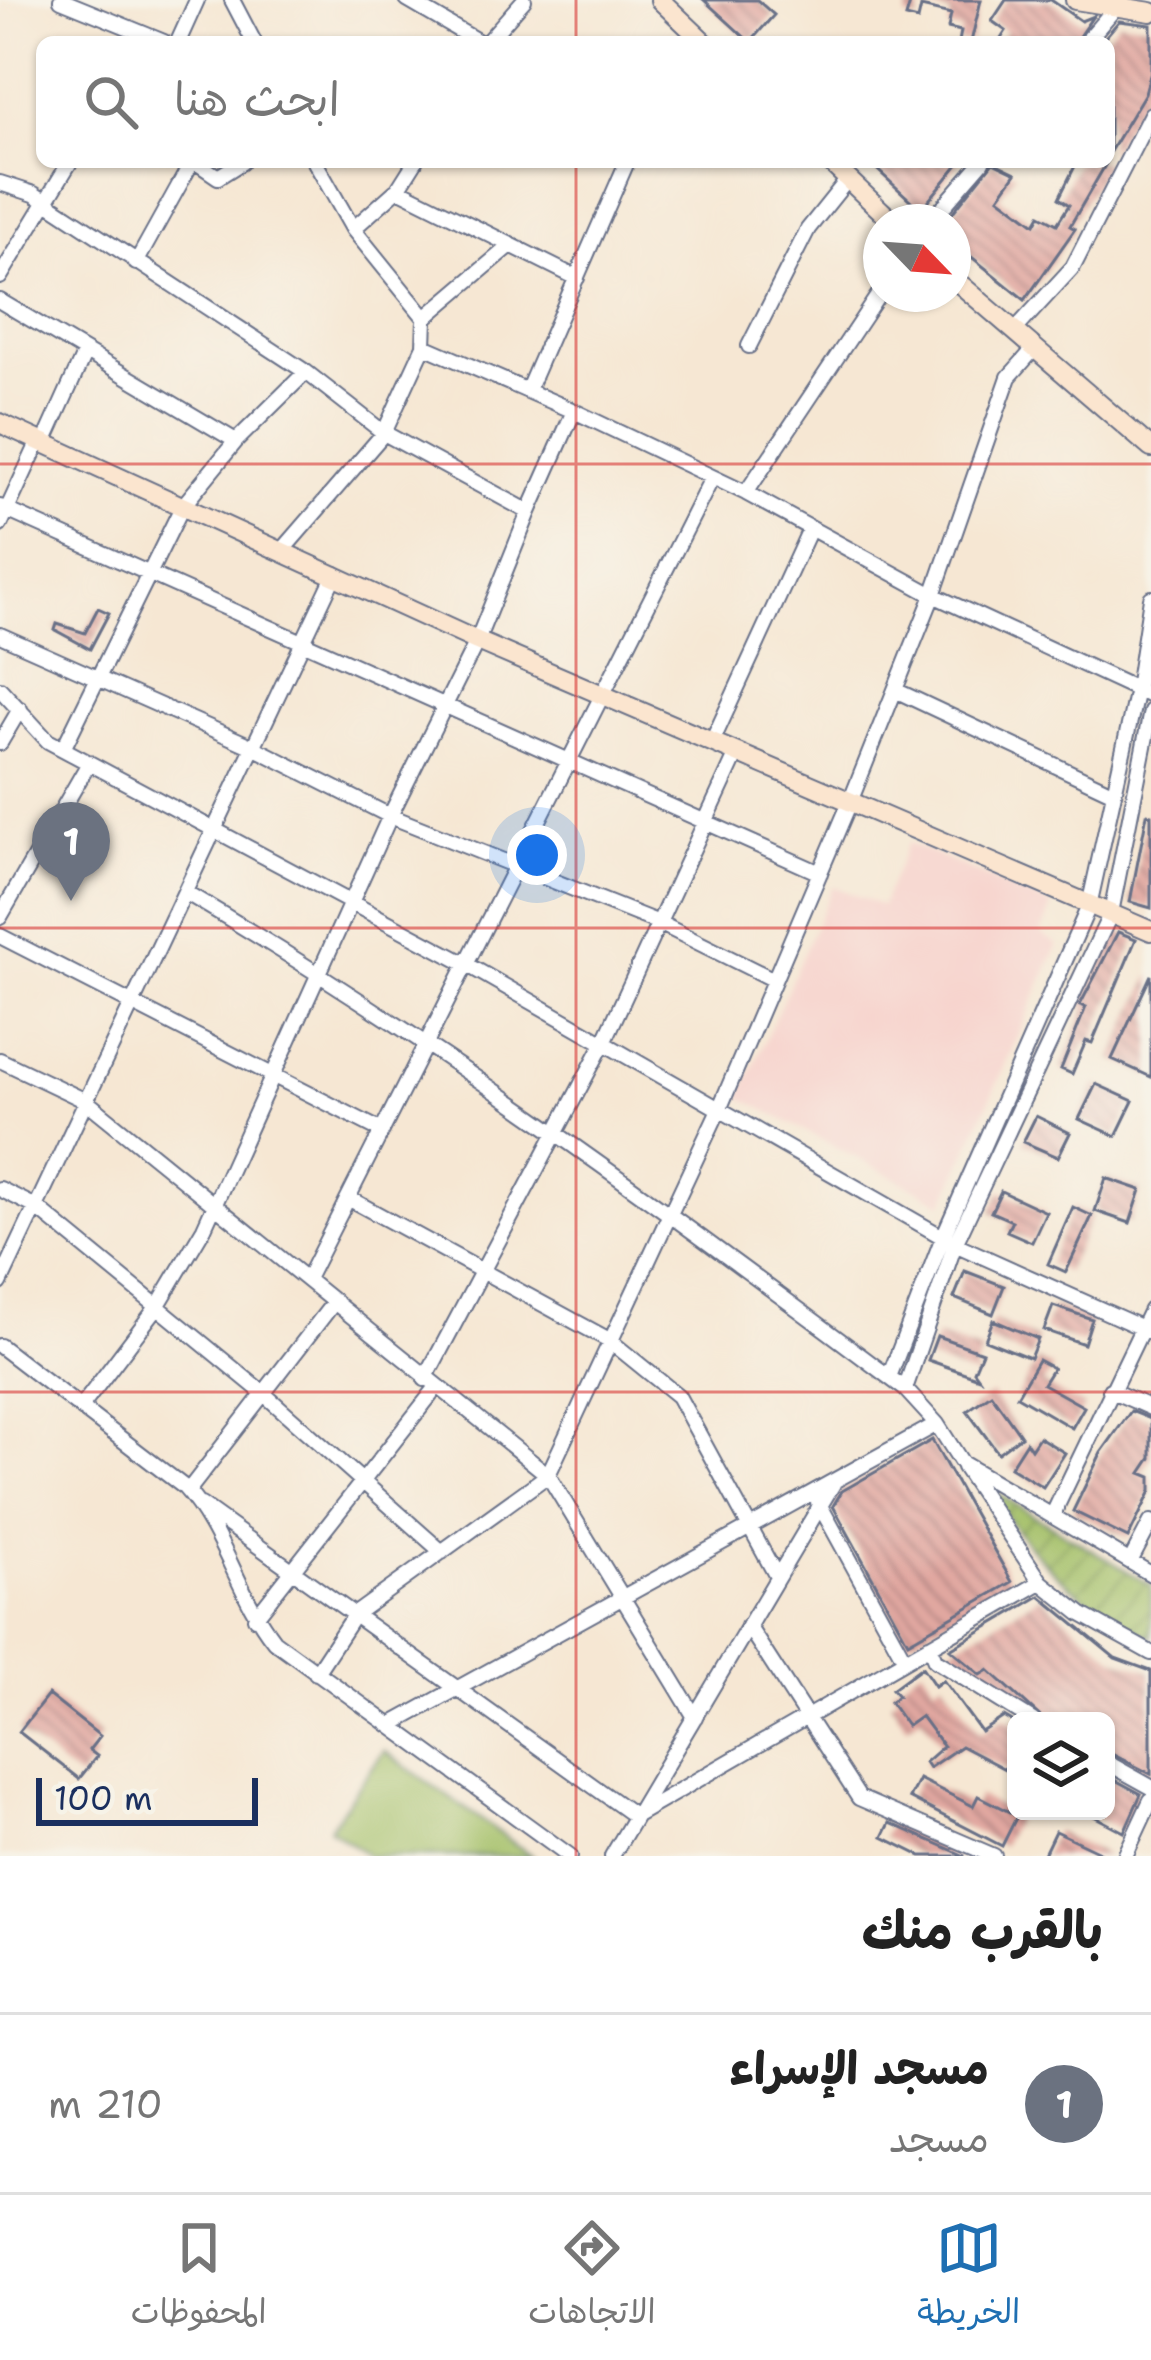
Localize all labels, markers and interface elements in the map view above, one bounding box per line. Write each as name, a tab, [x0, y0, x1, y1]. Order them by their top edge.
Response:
search box	[36, 36, 1115, 168]
icon: search	[78, 69, 144, 135]
text: ابحث هنا	[174, 69, 340, 129]
north arrow	[863, 204, 971, 312]
pin: 1	[32, 802, 110, 901]
your location	[507, 825, 567, 885]
map controls	[1007, 1712, 1115, 1820]
button: layers	[1007, 1712, 1115, 1820]
scale bar	[36, 1772, 258, 1825]
text: 100 m	[54, 1776, 153, 1821]
text: بالقرب منك	[862, 1896, 1103, 1964]
text: مسجد الإسراء	[729, 2038, 989, 2098]
text: 210 m	[48, 2078, 163, 2130]
text: 1	[1055, 2078, 1073, 2130]
text: مسجد	[889, 2112, 989, 2164]
tab: المحفوظات	[131, 2215, 267, 2341]
tab: الاتجاهات	[528, 2215, 656, 2341]
tab: الخريطة	[917, 2215, 1020, 2341]

